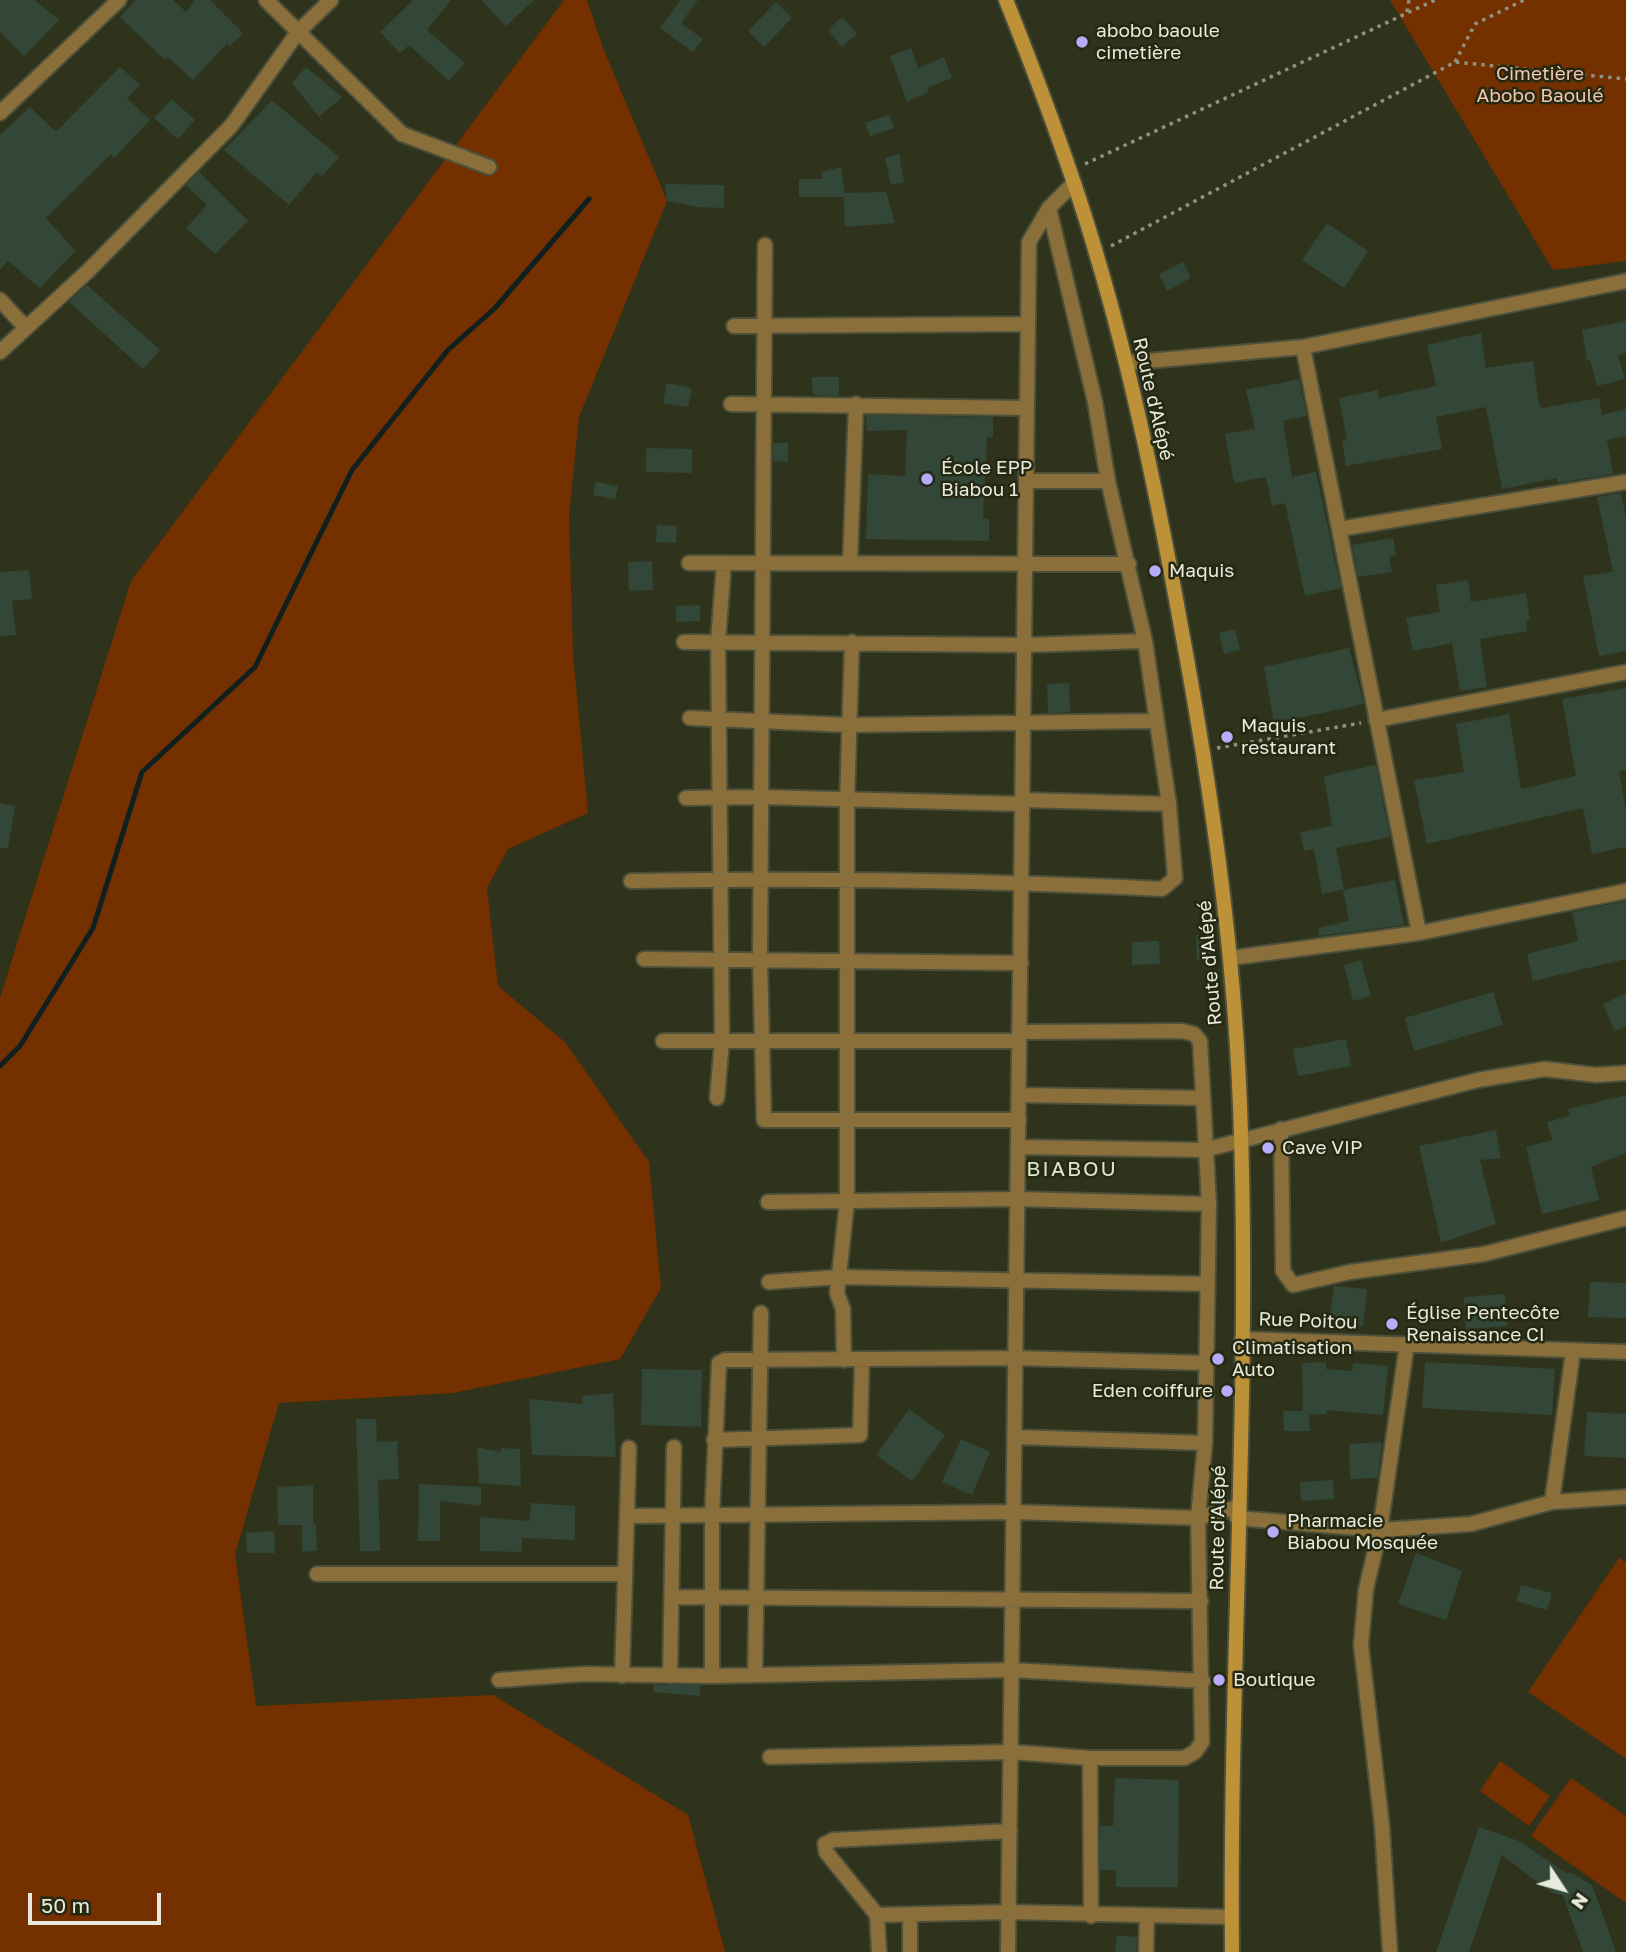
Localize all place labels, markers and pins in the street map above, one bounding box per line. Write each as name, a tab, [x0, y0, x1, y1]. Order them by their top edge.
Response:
place label: abobo baoule cimetière	[1096, 20, 1220, 64]
marker: abobo baoule cimetière	[1074, 34, 1090, 50]
place label: École EPP Biabou 1	[941, 457, 1032, 501]
marker: École EPP Biabou 1	[919, 471, 935, 487]
place label: Maquis	[1169, 560, 1234, 582]
marker: Maquis	[1147, 563, 1163, 579]
place label: Maquis restaurant	[1241, 715, 1336, 759]
marker: Maquis restaurant	[1219, 729, 1235, 745]
place label: Cave VIP	[1282, 1137, 1362, 1159]
marker: Cave VIP	[1260, 1140, 1276, 1156]
place label: Église Pentecôte Renaissance CI	[1406, 1302, 1560, 1346]
marker: Église Pentecôte Renaissance CI	[1384, 1316, 1400, 1332]
place label: Climatisation Auto	[1232, 1337, 1353, 1381]
marker: Climatisation Auto	[1210, 1351, 1226, 1367]
place label: Eden coiffure	[1092, 1380, 1213, 1402]
marker: Eden coiffure	[1219, 1383, 1235, 1399]
place label: Pharmacie Biabou Mosquée	[1287, 1510, 1438, 1554]
marker: Pharmacie Biabou Mosquée	[1265, 1524, 1281, 1540]
place label: Boutique	[1233, 1669, 1316, 1691]
marker: Boutique	[1211, 1672, 1227, 1688]

